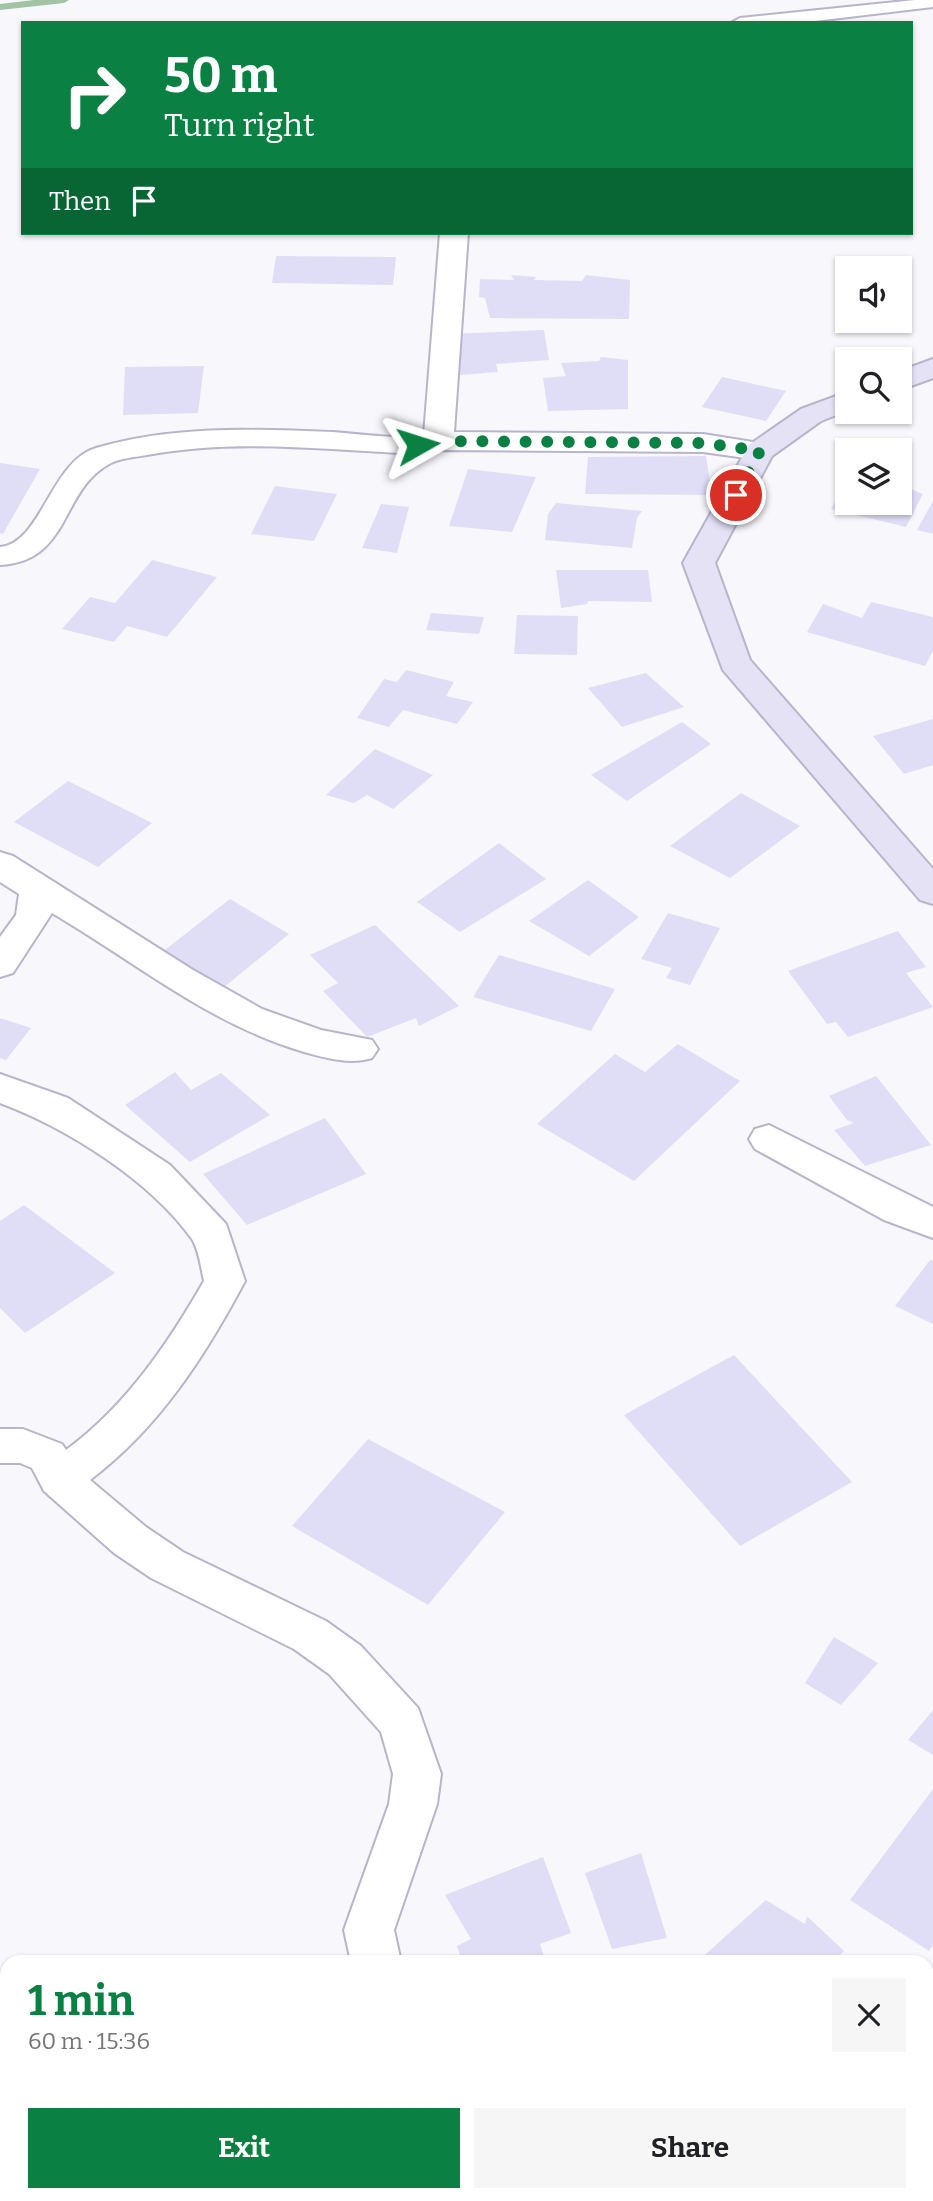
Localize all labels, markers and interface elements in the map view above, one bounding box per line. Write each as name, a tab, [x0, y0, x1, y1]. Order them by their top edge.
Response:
text: 50 m	[164, 46, 277, 105]
icon: right	[49, 49, 140, 140]
text: Turn right	[164, 106, 315, 144]
icon: arrive	[125, 182, 163, 220]
text: Then	[49, 186, 111, 217]
map controls	[835, 256, 912, 515]
button: sound	[835, 256, 912, 333]
button: search	[835, 347, 912, 424]
position arrow	[381, 408, 455, 482]
button: layers	[835, 438, 912, 515]
pin	[706, 465, 766, 525]
icon: arrive	[717, 476, 755, 514]
text: 1 min	[28, 1976, 134, 2026]
button: close	[832, 1978, 906, 2052]
text: 60 m · 15:36	[28, 2027, 150, 2055]
button: Exit	[28, 2108, 460, 2188]
button: Share	[474, 2108, 906, 2188]

